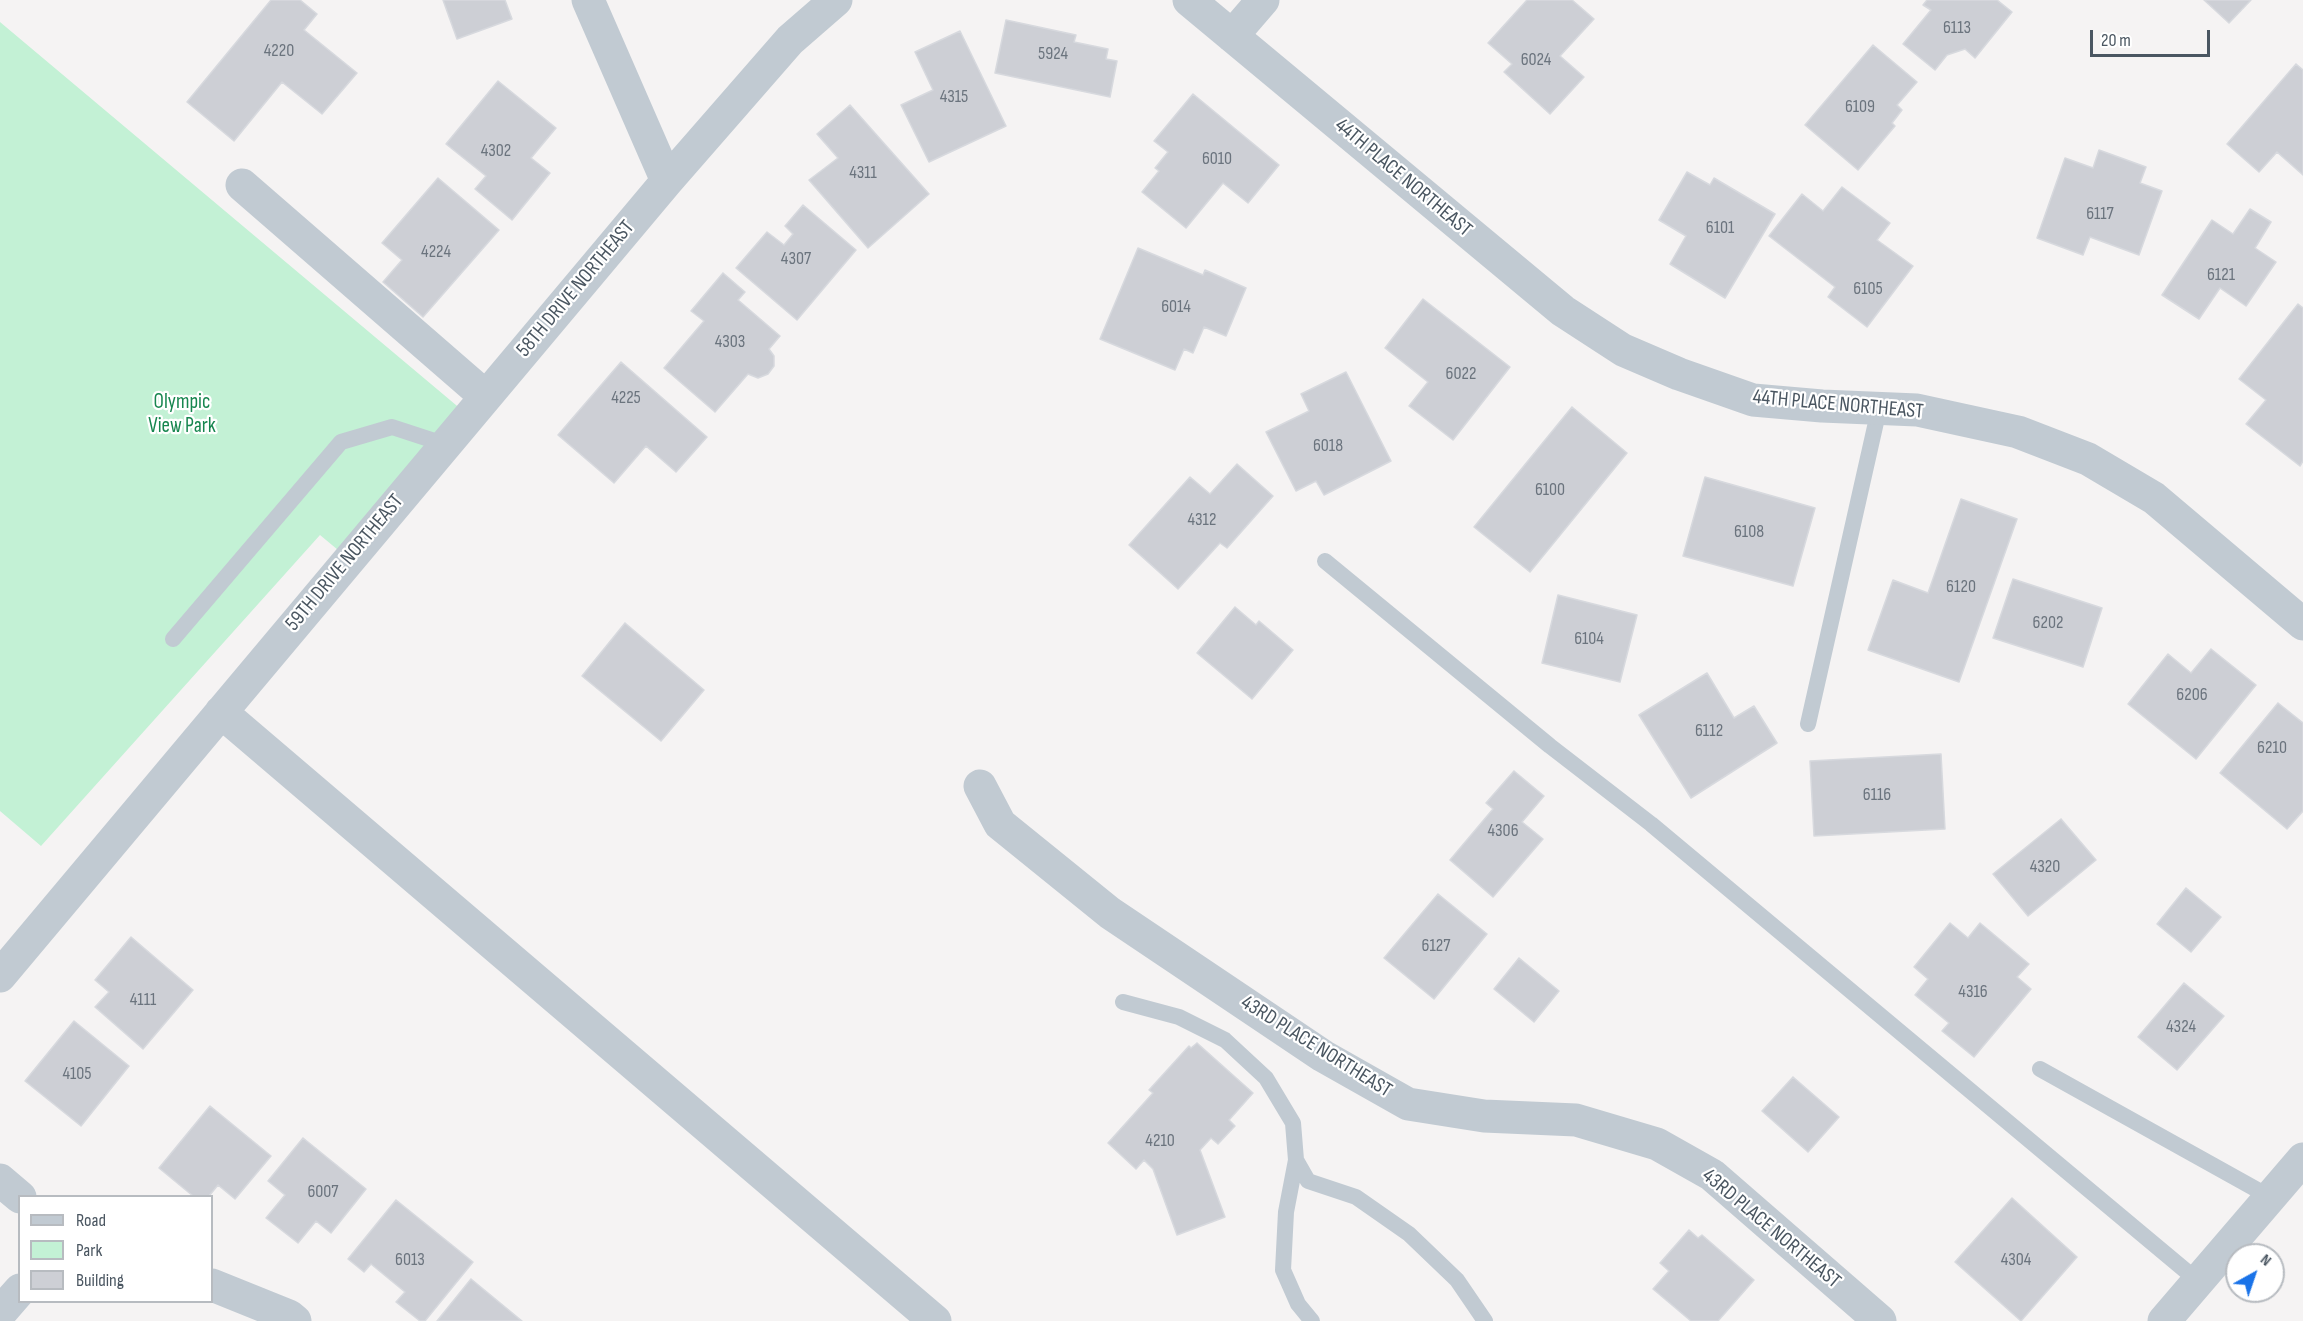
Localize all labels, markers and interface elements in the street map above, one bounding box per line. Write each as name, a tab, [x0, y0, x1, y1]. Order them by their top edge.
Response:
house number: 6113	[1943, 17, 1971, 39]
scale bar	[2093, 18, 2213, 56]
text: 20 m	[2101, 30, 2131, 51]
house number: 4220	[264, 40, 294, 62]
house number: 5924	[1038, 43, 1068, 65]
house number: 6024	[1521, 49, 1551, 71]
house number: 4315	[940, 86, 968, 108]
house number: 6109	[1845, 96, 1875, 118]
street label: 44TH PLACE NORTHEAST	[1329, 113, 1477, 243]
house number: 4302	[481, 140, 511, 162]
house number: 6010	[1202, 148, 1232, 170]
house number: 4311	[849, 162, 877, 184]
house number: 6117	[2086, 203, 2114, 225]
street label: 58TH DRIVE NORTHEAST	[512, 216, 640, 362]
house number: 6101	[1706, 217, 1734, 239]
house number: 4224	[421, 241, 451, 263]
house number: 4307	[781, 248, 811, 270]
house number: 6121	[2207, 264, 2235, 286]
house number: 6105	[1853, 278, 1883, 300]
house number: 6014	[1161, 296, 1191, 318]
house number: 4303	[715, 331, 745, 353]
house number: 6022	[1446, 363, 1476, 385]
street label: 44TH PLACE NORTHEAST	[1752, 385, 1924, 425]
house number: 4225	[611, 387, 641, 409]
park label: Olympic View Park	[148, 390, 216, 440]
house number: 6018	[1313, 435, 1343, 457]
house number: 6100	[1535, 479, 1565, 501]
street label: 59TH DRIVE NORTHEAST	[281, 490, 409, 636]
house number: 4312	[1187, 509, 1217, 531]
house number: 6108	[1734, 521, 1764, 543]
house number: 6120	[1946, 576, 1976, 598]
house number: 6202	[2033, 612, 2063, 634]
house number: 6104	[1574, 628, 1604, 650]
house number: 6206	[2176, 684, 2208, 706]
house number: 6112	[1695, 720, 1723, 742]
house number: 6210	[2257, 737, 2287, 759]
house number: 6116	[1863, 784, 1891, 806]
house number: 4306	[1487, 820, 1519, 842]
house number: 4320	[2030, 856, 2060, 878]
house number: 6127	[1421, 935, 1451, 957]
house number: 4316	[1958, 981, 1988, 1003]
house number: 4111	[130, 989, 156, 1011]
street label: 43RD PLACE NORTHEAST	[1236, 990, 1396, 1104]
house number: 4324	[2166, 1016, 2196, 1038]
house number: 4105	[62, 1063, 92, 1085]
house number: 4210	[1145, 1130, 1175, 1152]
street label: 43RD PLACE NORTHEAST	[1696, 1164, 1846, 1294]
house number: 6007	[307, 1181, 339, 1203]
legend	[18, 1195, 213, 1303]
text: Road	[76, 1210, 106, 1231]
text: Park	[76, 1240, 102, 1261]
north arrow	[2225, 1243, 2285, 1303]
house number: 6013	[395, 1249, 425, 1271]
house number: 4304	[2001, 1249, 2031, 1271]
text: N	[2256, 1250, 2275, 1270]
text: Building	[76, 1270, 124, 1291]

